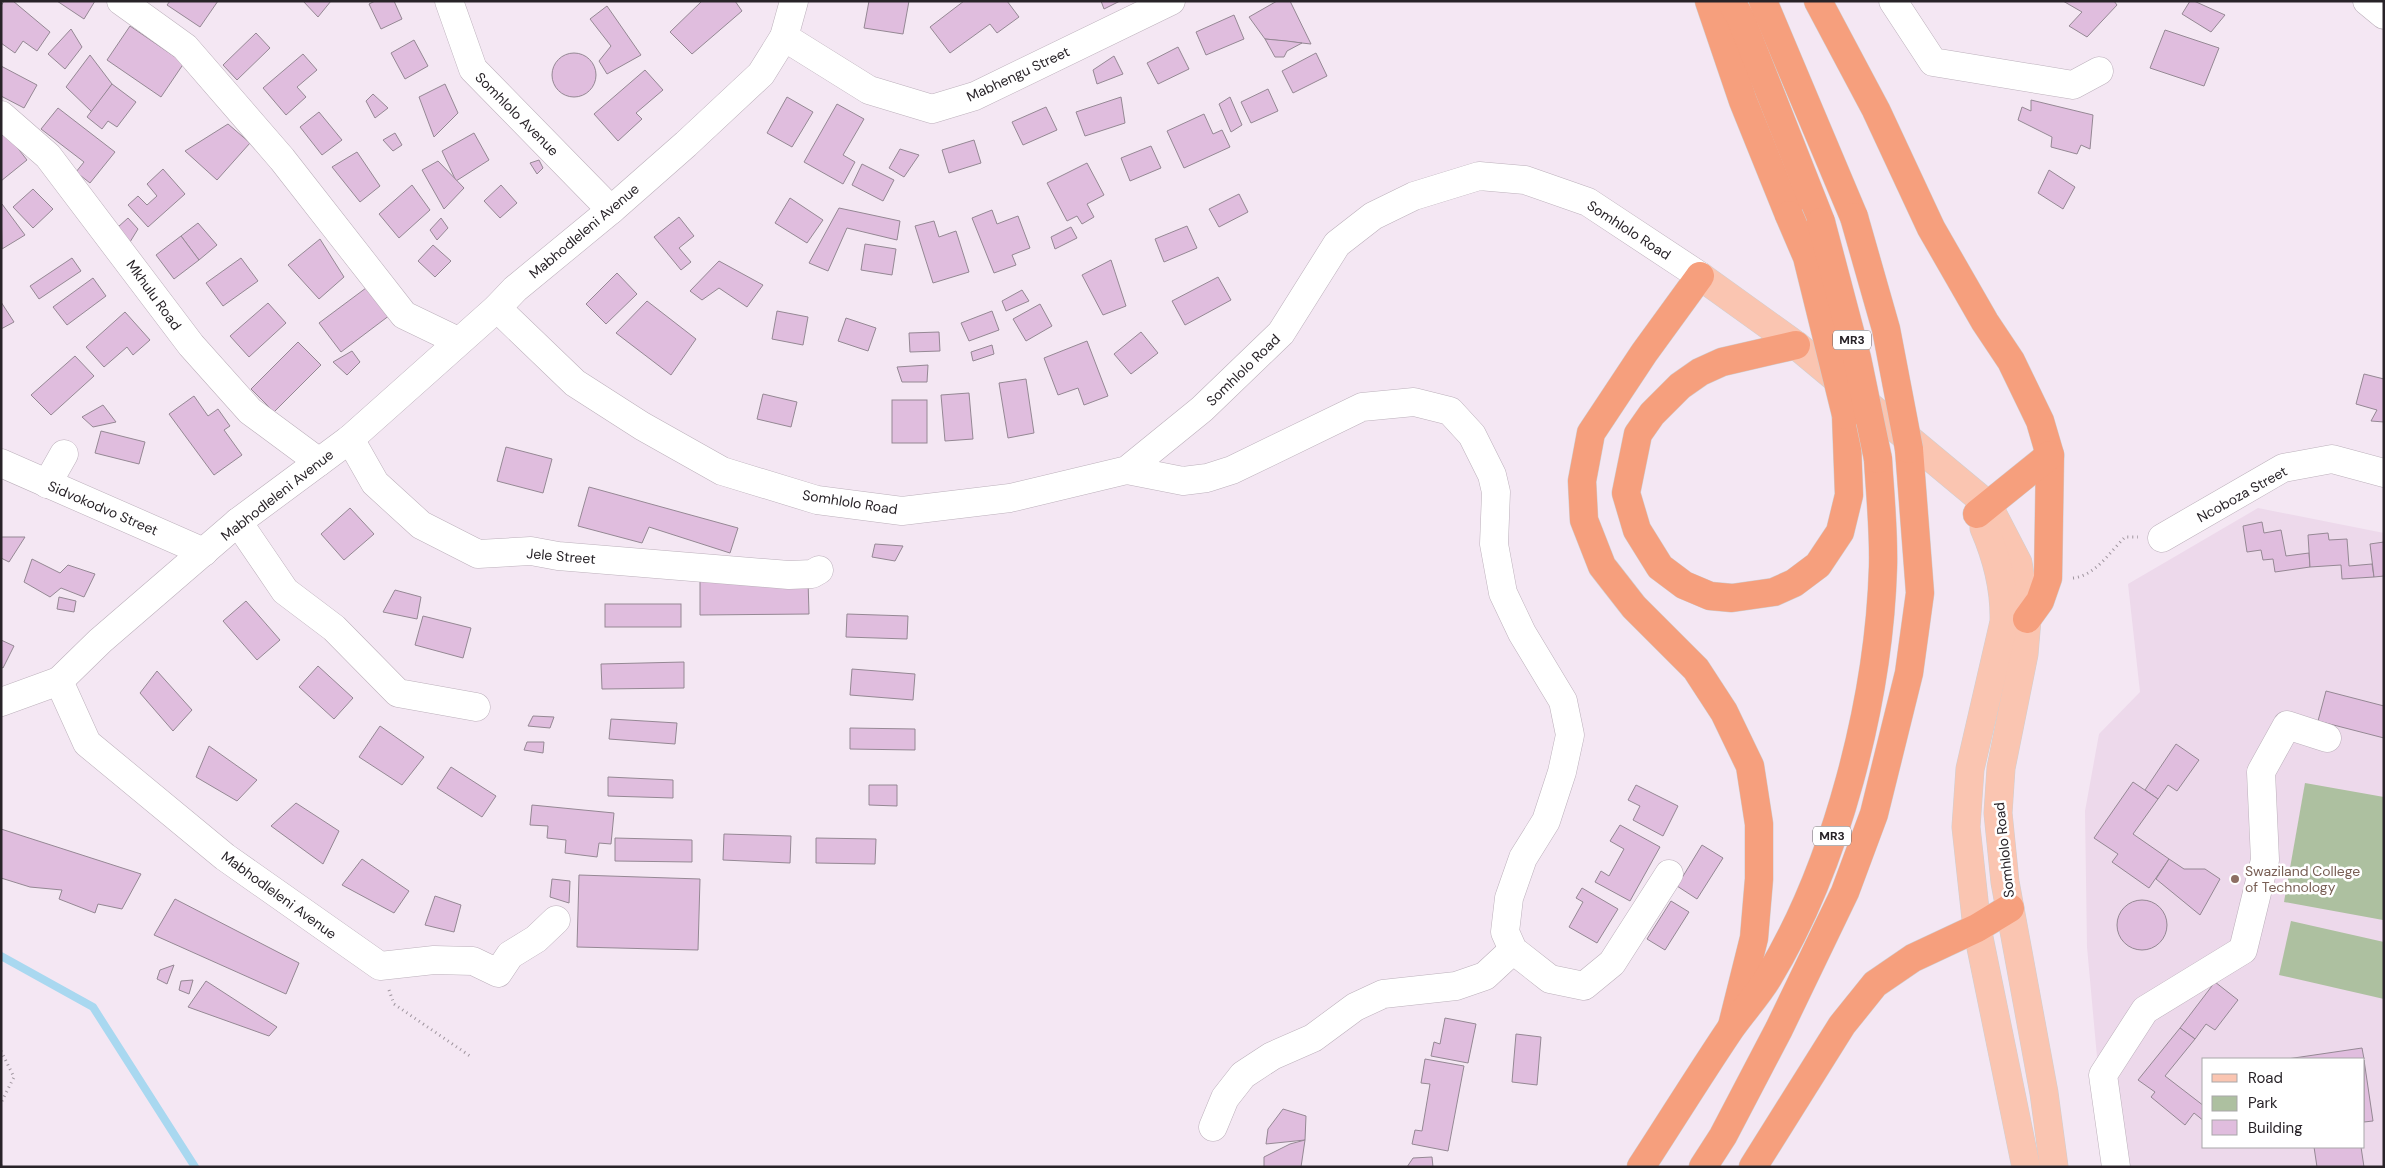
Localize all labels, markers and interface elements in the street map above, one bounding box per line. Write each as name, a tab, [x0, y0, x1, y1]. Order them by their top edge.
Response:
street label: Mabhengu Street	[964, 42, 1072, 106]
street label: Somhlolo Avenue	[471, 68, 563, 160]
street label: Mabhodleleni Avenue	[525, 180, 643, 282]
street label: Somhlolo Road	[1584, 196, 1674, 264]
street label: Mkhulu Road	[123, 256, 185, 334]
street label: Somhlolo Road	[1202, 330, 1284, 410]
road number: MR3	[1833, 330, 1871, 350]
street label: Mabhodleleni Avenue	[217, 445, 337, 545]
street label: Ncoboza Street	[2194, 462, 2290, 526]
street label: Sidvokodvo Street	[45, 477, 161, 539]
street label: Somhlolo Road	[801, 486, 899, 518]
street label: Jele Street	[526, 544, 596, 568]
street label: Somhlolo Road	[1990, 801, 2018, 899]
road number: MR3	[1813, 826, 1851, 846]
street label: Mabhodleleni Avenue	[218, 847, 340, 943]
place label: Swaziland College of Technology	[2245, 862, 2360, 896]
marker: Swaziland College of Technology	[2229, 873, 2241, 885]
legend	[2202, 1058, 2365, 1148]
text: Road	[2248, 1068, 2283, 1088]
text: Park	[2248, 1093, 2278, 1113]
text: Building	[2248, 1118, 2303, 1138]

